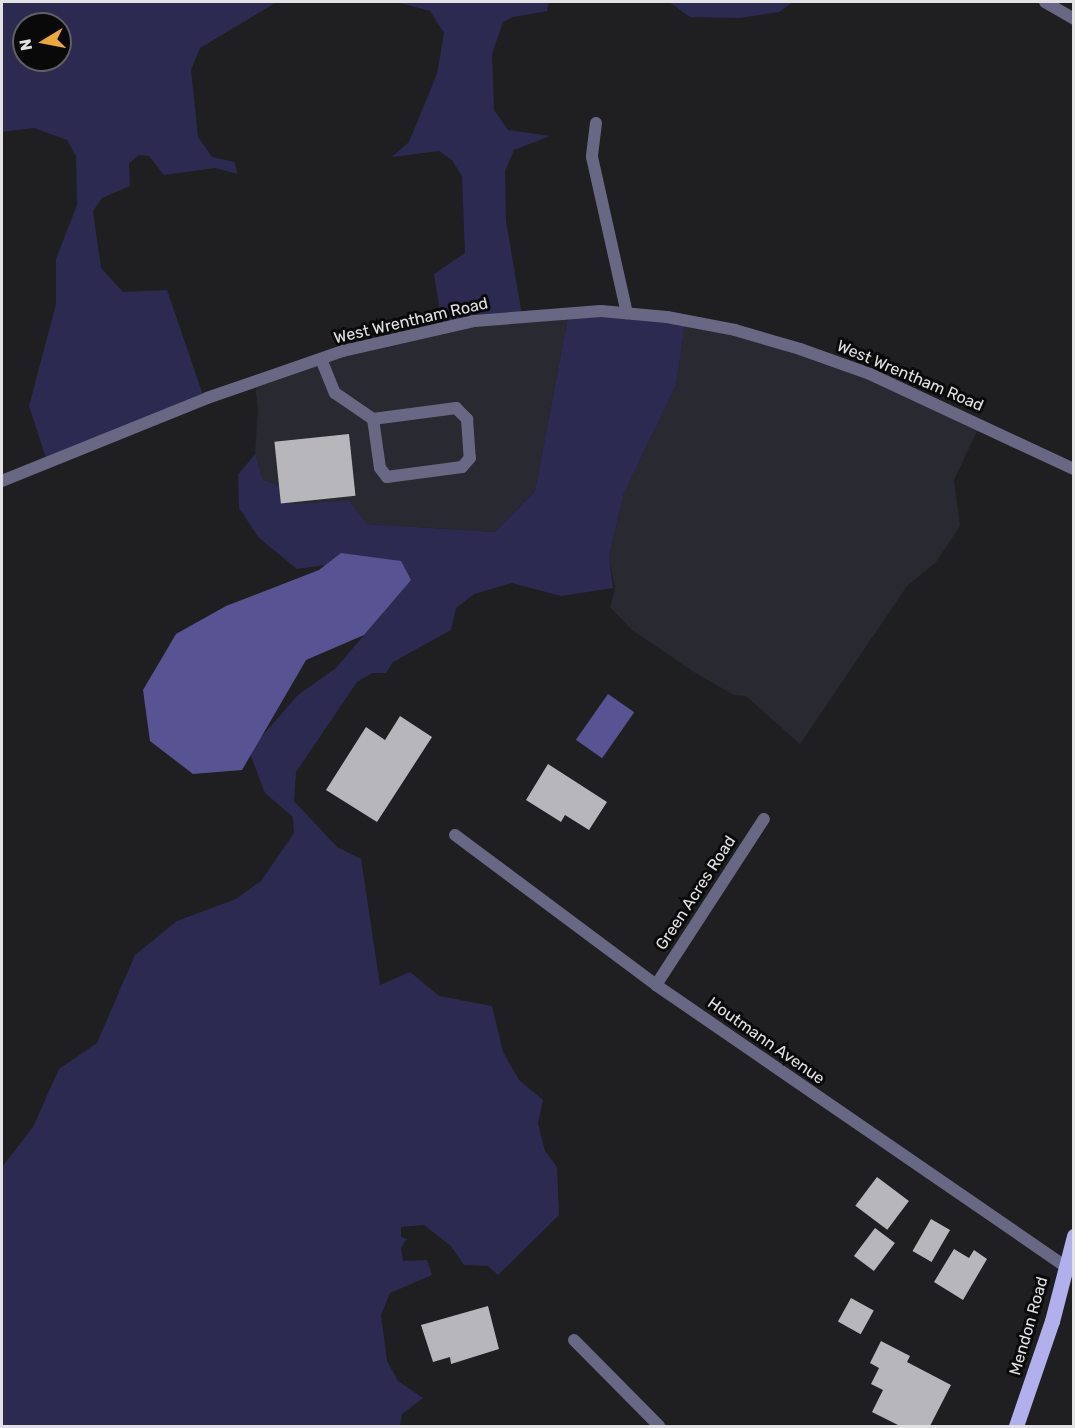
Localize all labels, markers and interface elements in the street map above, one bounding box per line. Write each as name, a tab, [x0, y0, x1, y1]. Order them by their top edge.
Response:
north arrow	[12, 12, 72, 72]
text: N	[15, 38, 36, 52]
street label: West Wrentham Road	[332, 294, 490, 348]
street label: West Wrentham Road	[834, 336, 986, 416]
street label: Green Acres Road	[652, 832, 740, 954]
street label: Houtmann Avenue	[704, 993, 828, 1089]
street label: Mendon Road	[1006, 1275, 1052, 1377]

